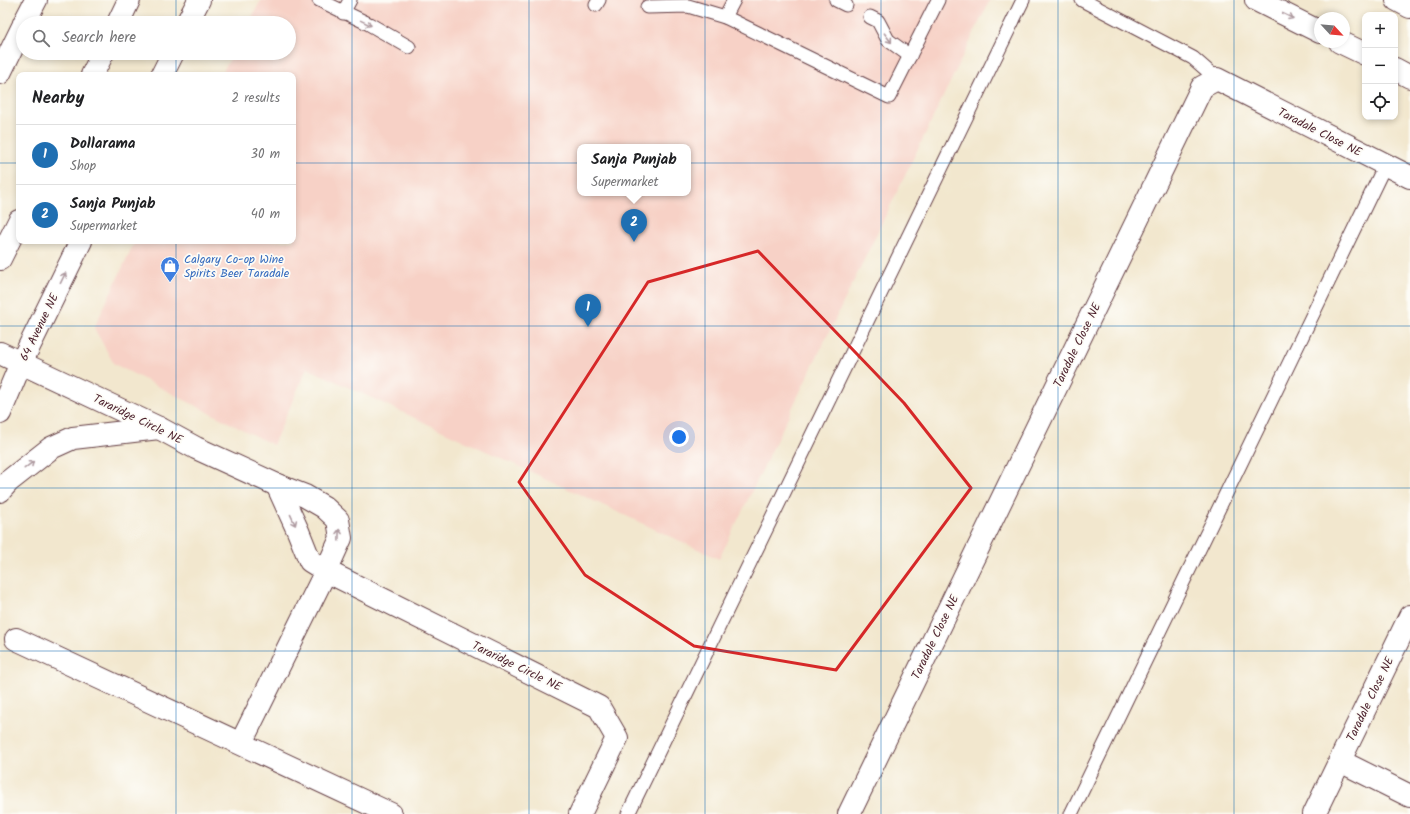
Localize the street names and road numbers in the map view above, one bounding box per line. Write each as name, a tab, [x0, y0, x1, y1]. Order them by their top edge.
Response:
street label: Taradale Close NE	[1274, 103, 1366, 162]
street label: 64 Avenue NE	[15, 289, 64, 364]
street label: Taradale Close NE	[1049, 299, 1107, 391]
street label: Tararidge Circle NE	[90, 389, 187, 450]
street label: Taradale Close NE	[907, 591, 965, 683]
street label: Tararidge Circle NE	[469, 636, 566, 697]
street label: Taradale Close NE	[1342, 653, 1400, 745]

